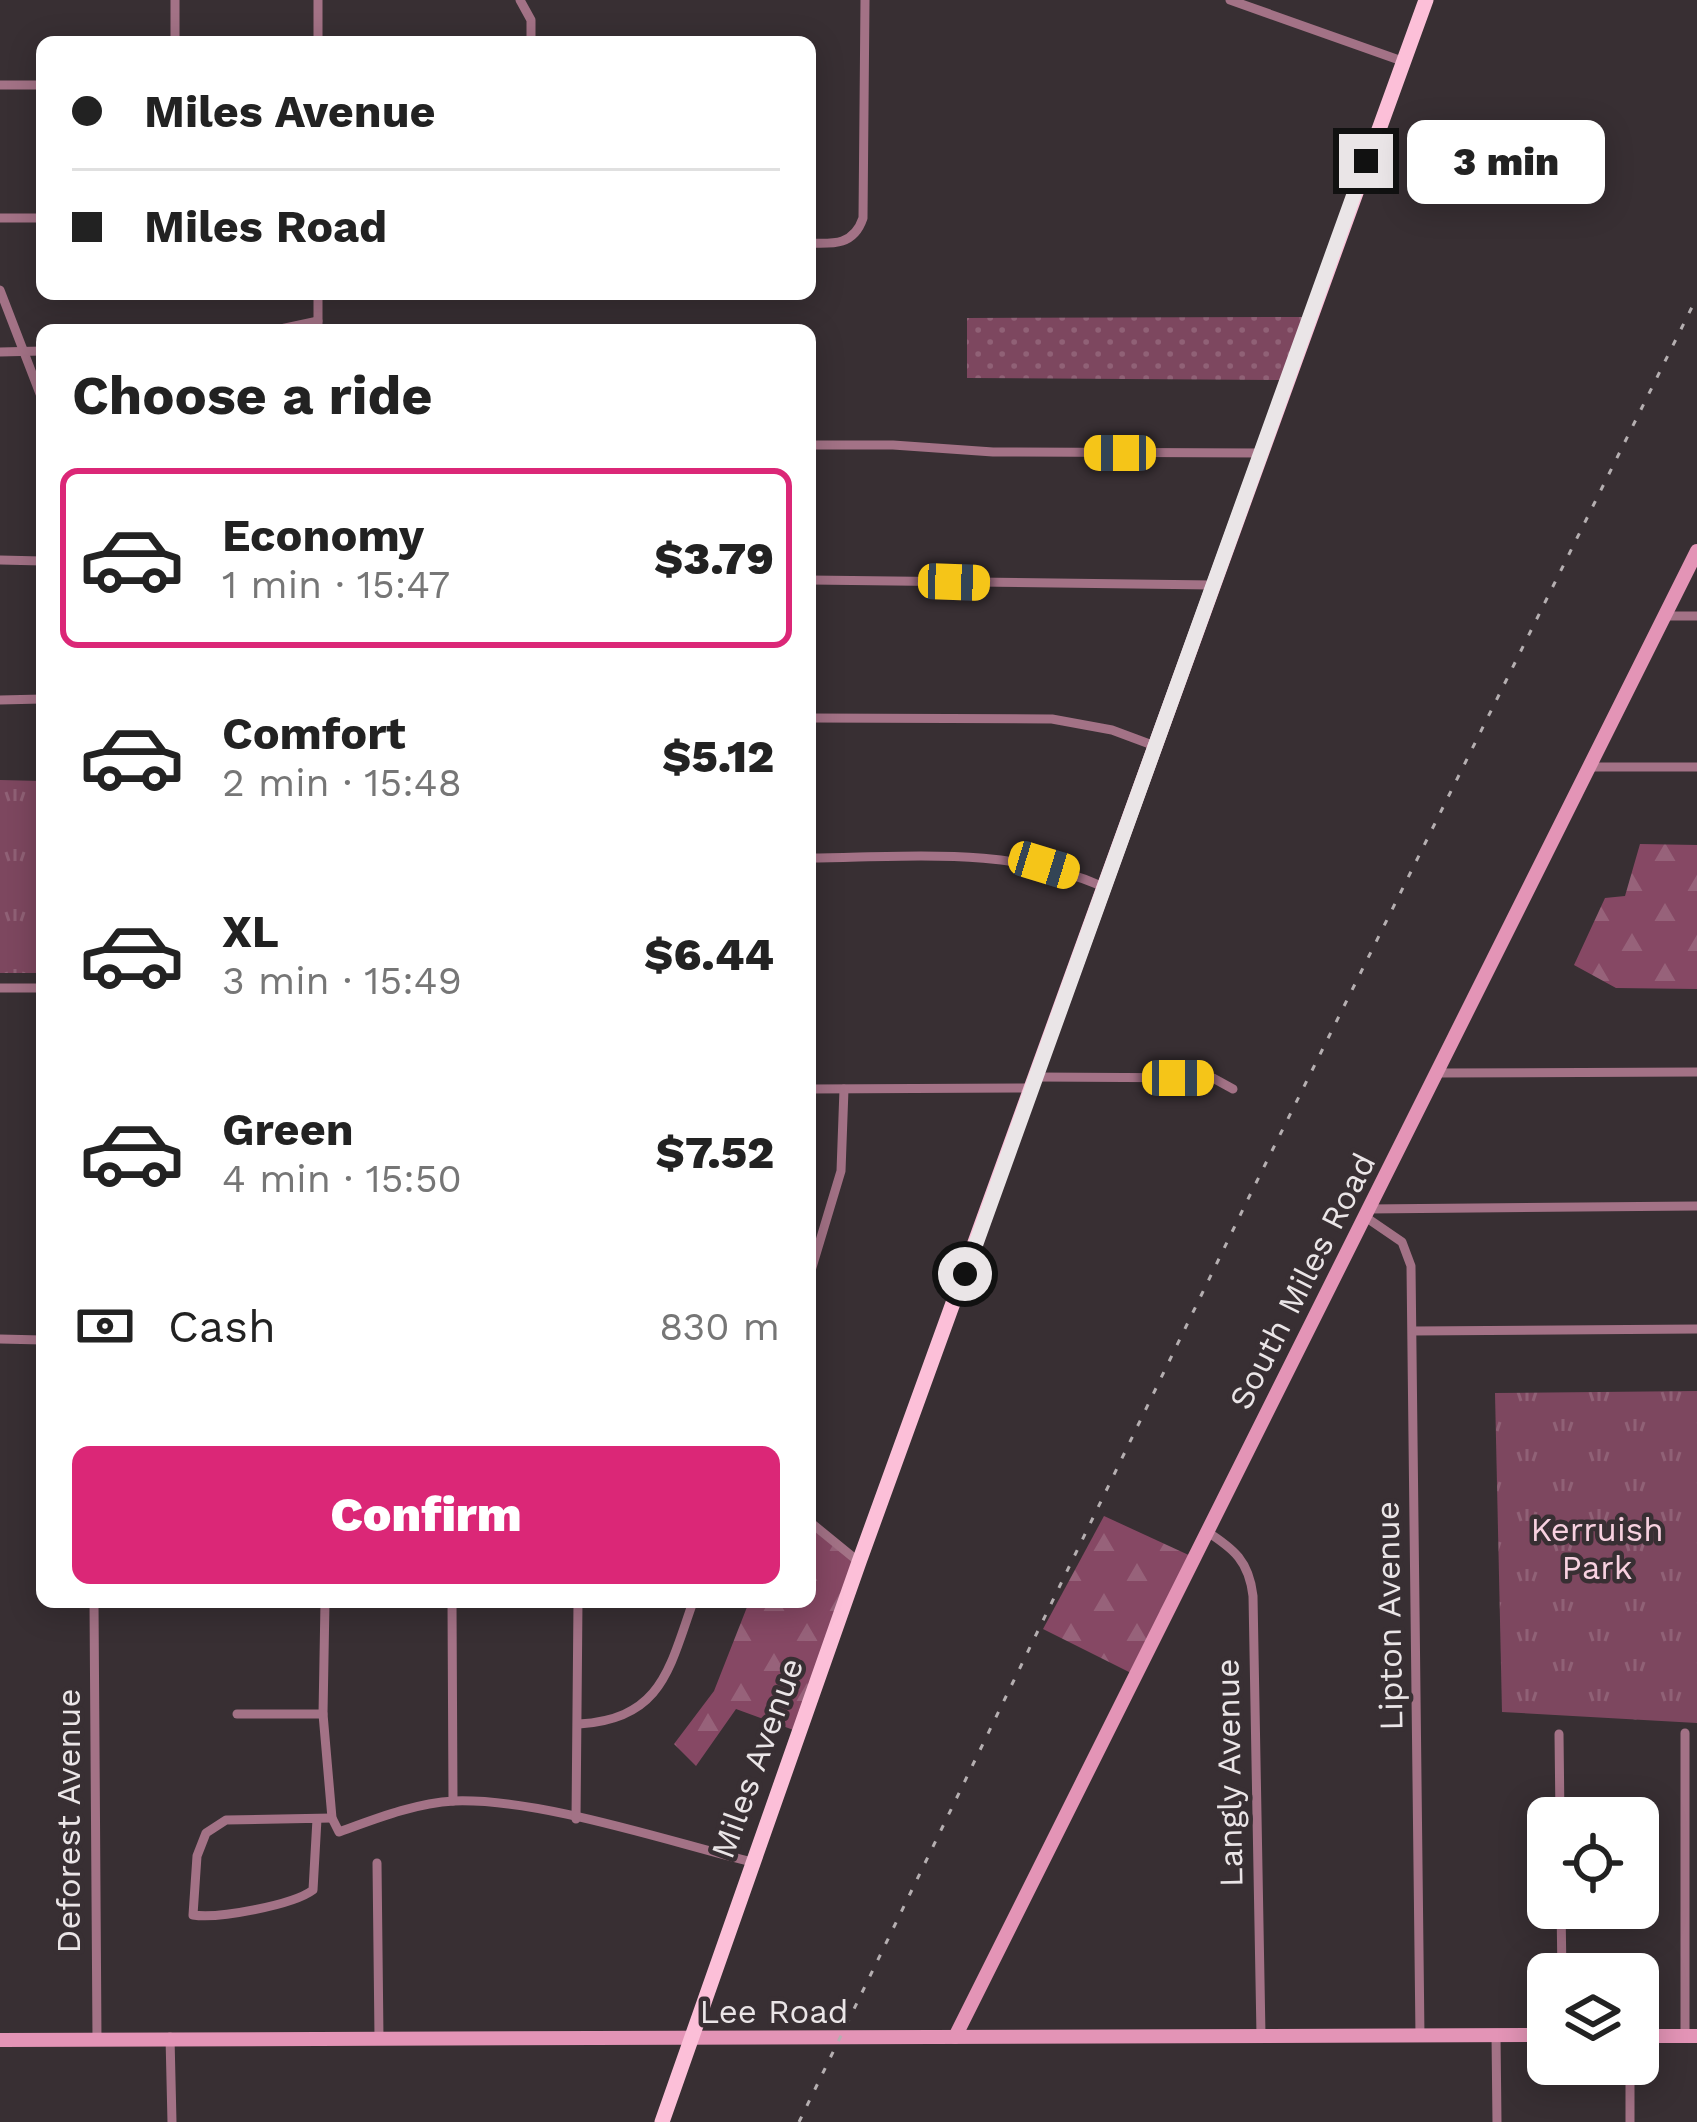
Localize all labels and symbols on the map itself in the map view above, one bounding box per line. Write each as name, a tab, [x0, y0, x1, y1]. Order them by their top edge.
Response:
callout: 3 min	[1408, 119, 1606, 203]
route end	[1339, 134, 1393, 188]
car	[1084, 435, 1156, 471]
car	[917, 563, 991, 601]
car	[1004, 837, 1084, 893]
car	[1142, 1060, 1214, 1096]
street label: South Miles Road	[1221, 1146, 1383, 1416]
route start	[938, 1247, 992, 1301]
street label: Lipton Avenue	[1367, 1501, 1411, 1731]
park label: Kerruish Park	[1530, 1510, 1664, 1587]
street label: Miles Avenue	[703, 1653, 811, 1863]
street label: Langly Avenue	[1208, 1658, 1250, 1888]
street label: Deforest Avenue	[49, 1689, 88, 1953]
street label: Lee Road	[699, 1992, 849, 2031]

